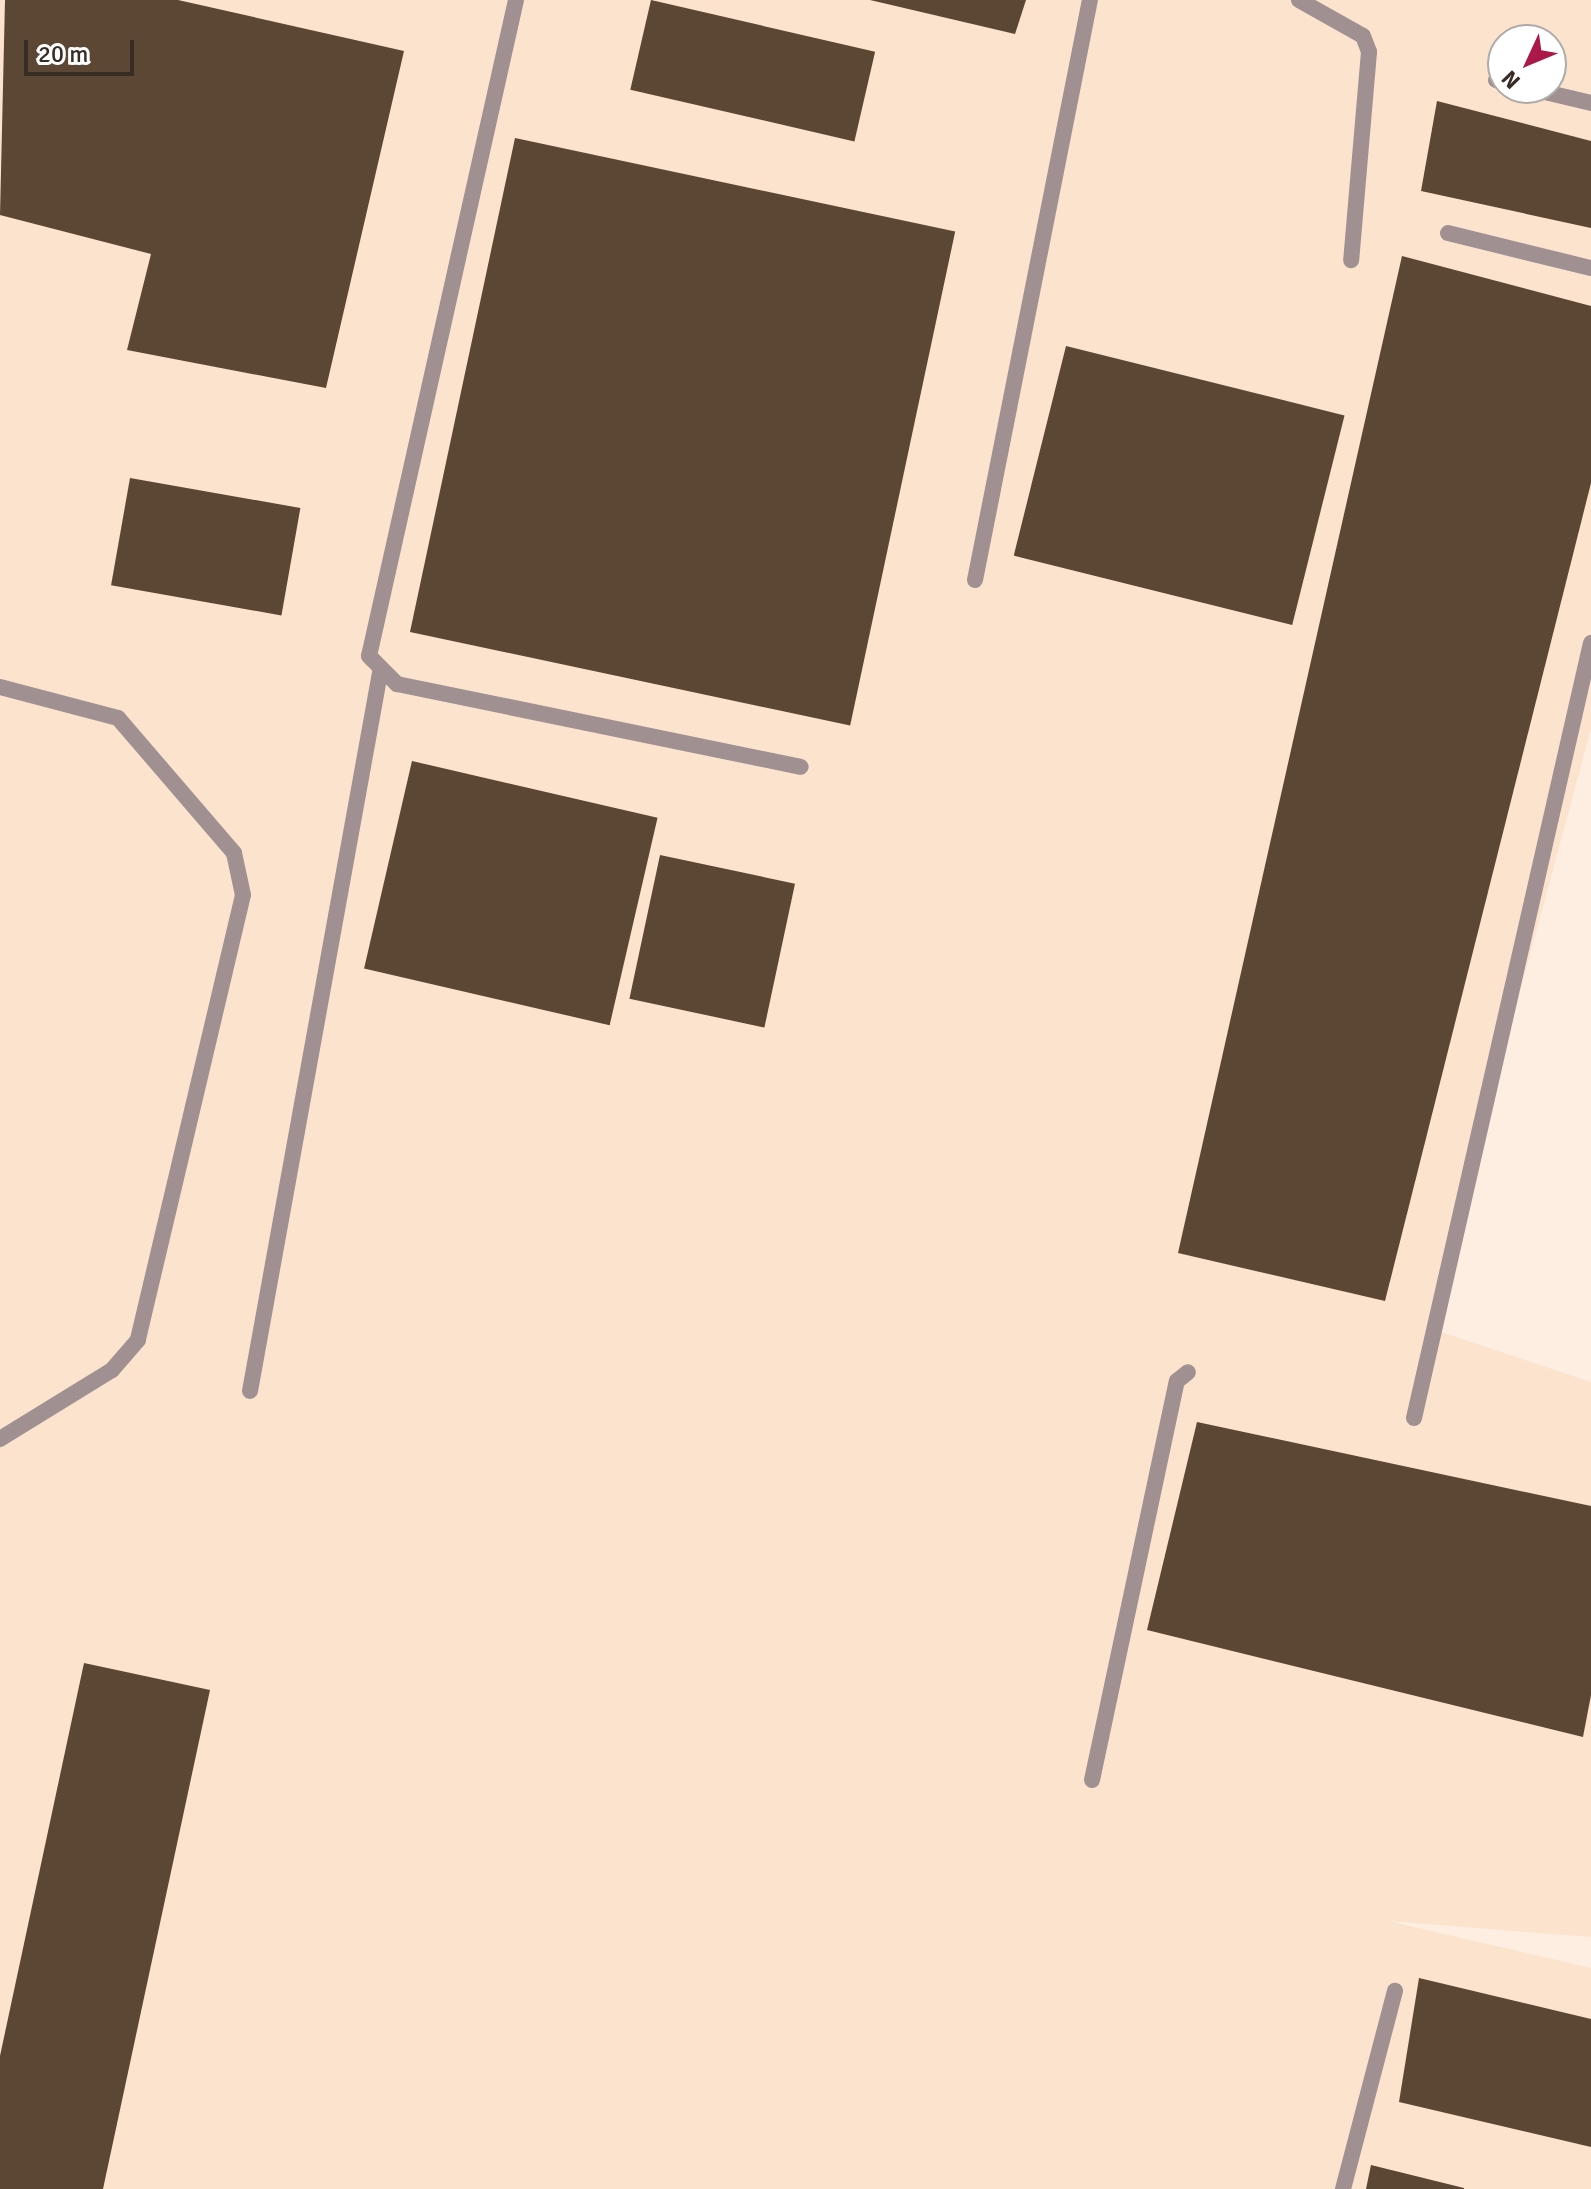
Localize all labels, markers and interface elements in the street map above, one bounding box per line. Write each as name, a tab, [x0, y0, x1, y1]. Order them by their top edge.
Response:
scale bar	[28, 24, 138, 74]
north arrow	[1487, 24, 1567, 104]
text: 20 m	[38, 39, 88, 69]
text: N	[1496, 65, 1526, 95]

